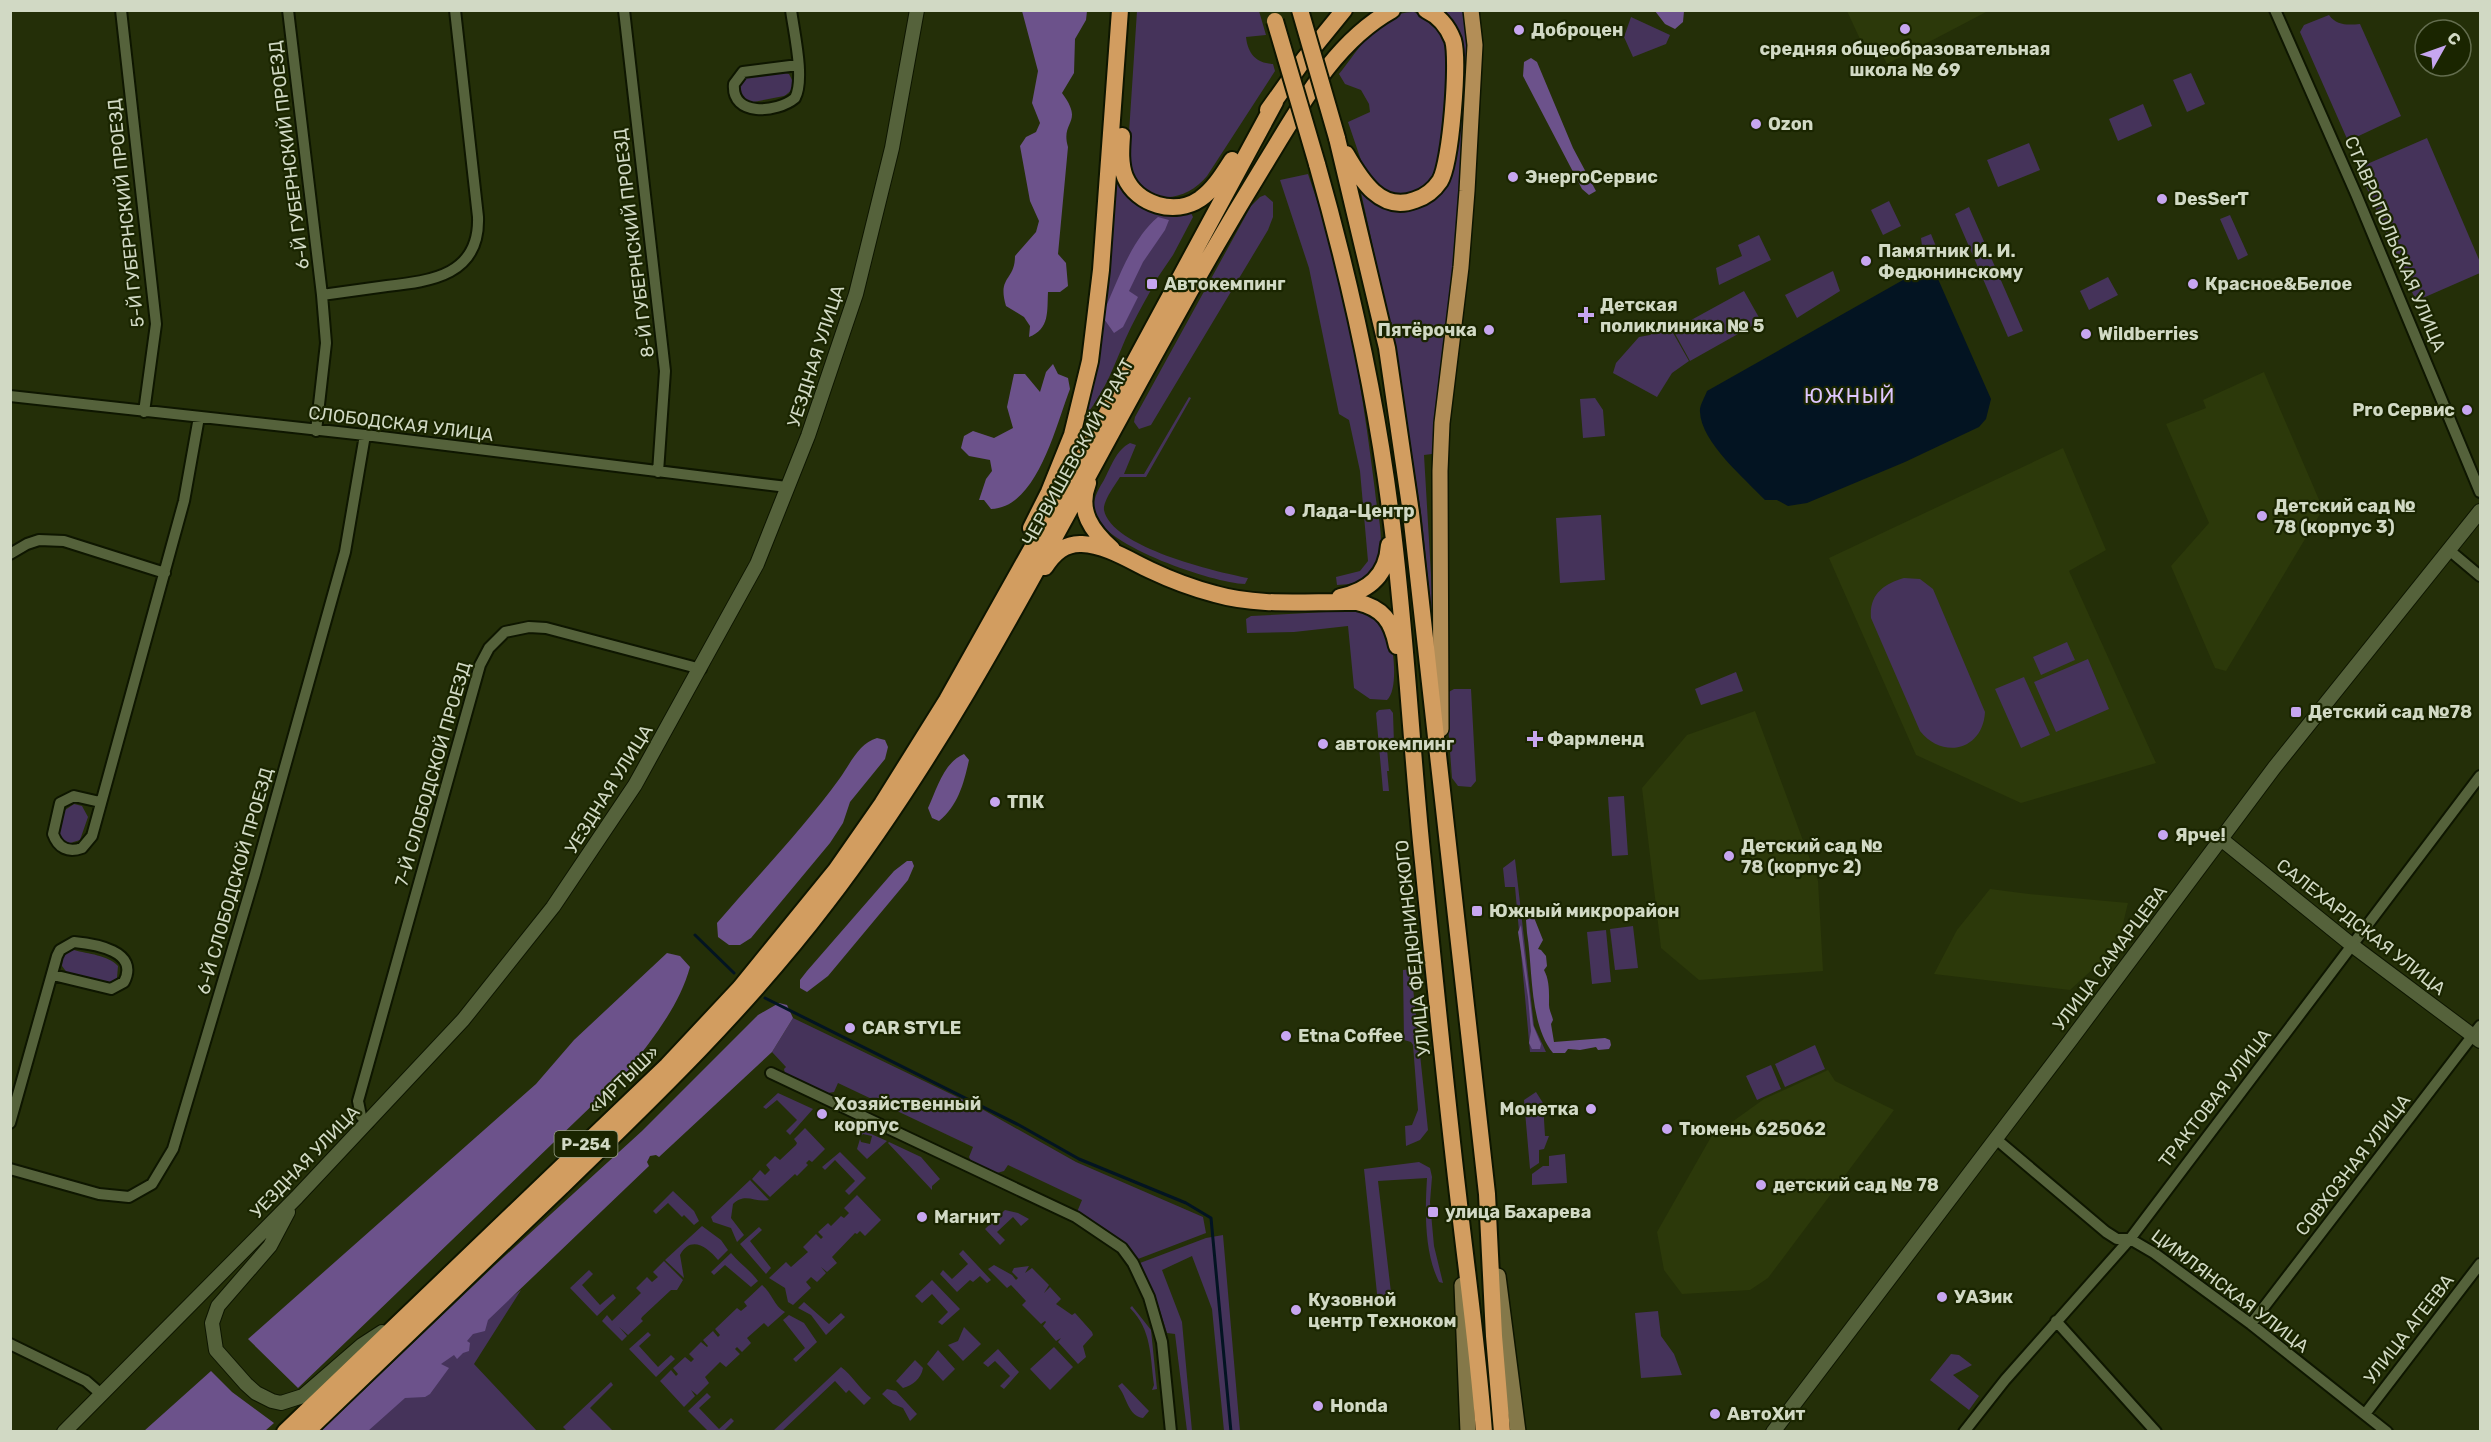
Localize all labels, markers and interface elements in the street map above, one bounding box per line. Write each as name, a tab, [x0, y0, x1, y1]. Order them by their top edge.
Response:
north arrow	[2413, 18, 2473, 78]
place label: Доброцен	[1531, 19, 1623, 41]
marker: средняя общеобразовательная школа № 69	[1898, 22, 1912, 36]
marker: Доброцен	[1512, 23, 1526, 37]
text: С	[2443, 28, 2465, 49]
place label: средняя общеобразовательная школа № 69	[1760, 38, 2050, 81]
street label: 6-Й ГУБЕРНСКИЙ ПРОЕЗД	[264, 39, 314, 271]
street label: 5-Й ГУБЕРНСКИЙ ПРОЕЗД	[103, 97, 149, 328]
place label: Ozon	[1768, 113, 1813, 135]
marker: Ozon	[1749, 117, 1763, 131]
street label: 8-Й ГУБЕРНСКИЙ ПРОЕЗД	[609, 127, 659, 359]
street label: СТАВРОПОЛЬСКАЯ УЛИЦА	[2340, 133, 2450, 355]
place label: ЭнергоСервис	[1525, 166, 1658, 188]
marker: ЭнергоСервис	[1506, 170, 1520, 184]
place label: DesSerT	[2174, 188, 2249, 210]
marker: DesSerT	[2155, 192, 2169, 206]
place label: Памятник И. И. Федюнинскому	[1878, 240, 2024, 283]
marker: Памятник И. И. Федюнинскому	[1859, 254, 1873, 268]
place label: Автокемпинг	[1164, 273, 1285, 295]
place label: Красное&Белое	[2205, 273, 2352, 295]
marker: Автокемпинг	[1145, 277, 1159, 291]
marker: Красное&Белое	[2186, 277, 2200, 291]
street label: УЕЗДНАЯ УЛИЦА	[783, 282, 849, 430]
place label: Детская поликлиника № 5	[1600, 294, 1764, 337]
marker: Детская поликлиника № 5	[1577, 306, 1595, 324]
place label: Пятёрочка	[1377, 319, 1477, 341]
marker: Пятёрочка	[1482, 323, 1496, 337]
place label: Wildberries	[2098, 323, 2199, 345]
marker: Wildberries	[2079, 327, 2093, 341]
street label: ЧЕРВИШЕВСКИЙ ТРАКТ	[1017, 355, 1139, 549]
district label: ЮЖНЫЙ	[1804, 384, 1896, 408]
place label: Pro Сервис	[2352, 399, 2455, 421]
street label: СЛОБОДСКАЯ УЛИЦА	[307, 402, 495, 446]
marker: Pro Сервис	[2460, 403, 2474, 417]
place label: Детский сад № 78 (корпус 3)	[2274, 495, 2416, 538]
place label: Лада-Центр	[1302, 500, 1415, 522]
marker: Лада-Центр	[1283, 504, 1297, 518]
marker: Детский сад № 78 (корпус 3)	[2255, 509, 2269, 523]
street label: 7-Й СЛОБОДСКОЙ ПРОЕЗД	[390, 659, 476, 889]
place label: Детский сад №78	[2308, 701, 2472, 723]
marker: Детский сад №78	[2289, 705, 2303, 719]
street label: УЕЗДНАЯ УЛИЦА	[560, 720, 658, 858]
place label: Фармленд	[1547, 728, 1644, 750]
marker: Фармленд	[1528, 732, 1542, 746]
place label: автокемпинг	[1335, 733, 1454, 755]
marker: автокемпинг	[1316, 737, 1330, 751]
street label: 6-Й СЛОБОДСКОЙ ПРОЕЗД	[192, 765, 278, 997]
place label: ТПК	[1007, 791, 1045, 813]
marker: ТПК	[988, 795, 1002, 809]
place label: Ярче!	[2175, 824, 2226, 846]
marker: Ярче!	[2156, 828, 2170, 842]
place label: Детский сад № 78 (корпус 2)	[1741, 835, 1883, 878]
street label: УЛИЦА ФЕДЮНИНСКОГО	[1391, 839, 1435, 1057]
marker: Детский сад № 78 (корпус 2)	[1722, 849, 1736, 863]
street label: САЛЕХАРДСКАЯ УЛИЦА	[2272, 854, 2450, 1000]
street label: УЛИЦА САМАРЦЕВА	[2048, 881, 2172, 1035]
place label: Южный микрорайон	[1489, 900, 1679, 922]
marker: Южный микрорайон	[1470, 904, 1484, 918]
place label: CAR STYLE	[862, 1017, 961, 1039]
marker: CAR STYLE	[843, 1021, 857, 1035]
street label: ТРАКТОВАЯ УЛИЦА	[2154, 1024, 2276, 1172]
place label: Etna Coffee	[1298, 1025, 1403, 1047]
marker: Etna Coffee	[1279, 1029, 1293, 1043]
street label: «ИРТЫШ»	[584, 1041, 664, 1119]
street label: СОВХОЗНАЯ УЛИЦА	[2291, 1090, 2415, 1240]
place label: Хозяйственный корпус	[834, 1093, 981, 1136]
place label: Монетка	[1500, 1098, 1579, 1120]
street label: УЕЗДНАЯ УЛИЦА	[246, 1101, 364, 1223]
marker: Монетка	[1584, 1102, 1598, 1116]
marker: Хозяйственный корпус	[815, 1107, 829, 1121]
place label: Тюмень 625062	[1679, 1118, 1826, 1140]
marker: Тюмень 625062	[1660, 1122, 1674, 1136]
road number: Р-254	[554, 1131, 618, 1157]
place label: детский сад № 78	[1773, 1174, 1939, 1196]
marker: детский сад № 78	[1754, 1178, 1768, 1192]
place label: улица Бахарева	[1445, 1201, 1591, 1223]
marker: улица Бахарева	[1426, 1205, 1440, 1219]
place label: Магнит	[934, 1206, 1001, 1228]
marker: Магнит	[915, 1210, 929, 1224]
street label: ЦИМЛЯНСКАЯ УЛИЦА	[2147, 1225, 2313, 1357]
street label: УЛИЦА АГЕЕВА	[2359, 1270, 2459, 1388]
place label: УАЗик	[1954, 1286, 2013, 1308]
place label: Кузовной центр Техноком	[1308, 1289, 1457, 1332]
marker: УАЗик	[1935, 1290, 1949, 1304]
marker: Кузовной центр Техноком	[1289, 1303, 1303, 1317]
place label: Honda	[1330, 1395, 1388, 1417]
marker: Honda	[1311, 1399, 1325, 1413]
place label: АвтоХит	[1727, 1403, 1806, 1425]
marker: АвтоХит	[1708, 1407, 1722, 1421]

